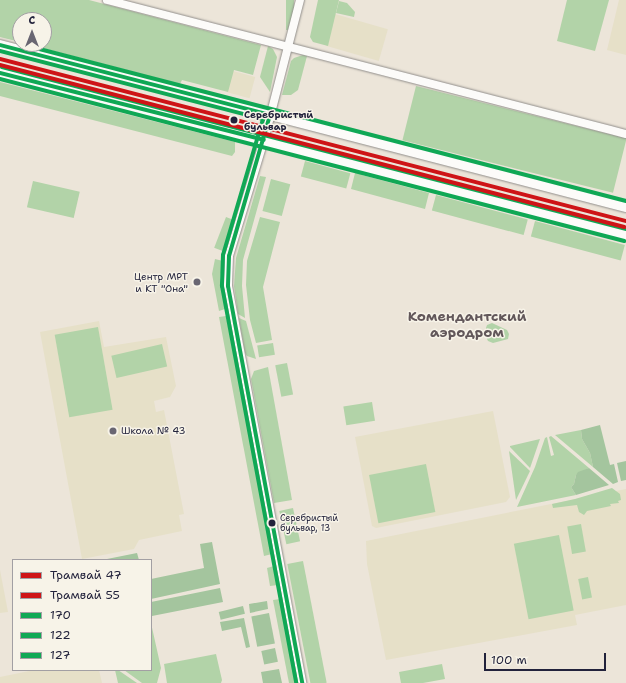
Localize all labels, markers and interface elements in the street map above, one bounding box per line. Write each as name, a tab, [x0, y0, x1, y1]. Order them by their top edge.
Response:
north arrow	[12, 12, 52, 52]
text: С	[29, 13, 35, 28]
place label: Серебристый бульвар	[244, 108, 313, 132]
marker: Серебристый бульвар	[227, 113, 241, 127]
place label: Центр МРТ и КТ "Она"	[134, 270, 188, 294]
marker: Центр МРТ и КТ "Она"	[191, 276, 203, 288]
district label: Комендантский аэродром	[408, 308, 526, 340]
place label: Школа № 43	[121, 425, 186, 437]
marker: Школа № 43	[108, 426, 118, 436]
place label: Серебристый бульвар, 13	[280, 513, 338, 534]
marker: Серебристый бульвар, 13	[267, 518, 277, 528]
legend	[12, 559, 152, 671]
text: Трамвай 47	[50, 567, 122, 583]
text: Трамвай 55	[50, 587, 120, 603]
text: 170	[50, 607, 71, 623]
text: 122	[50, 627, 71, 643]
scale bar	[486, 645, 608, 671]
text: 127	[50, 647, 70, 663]
text: 100 m	[491, 652, 527, 668]

